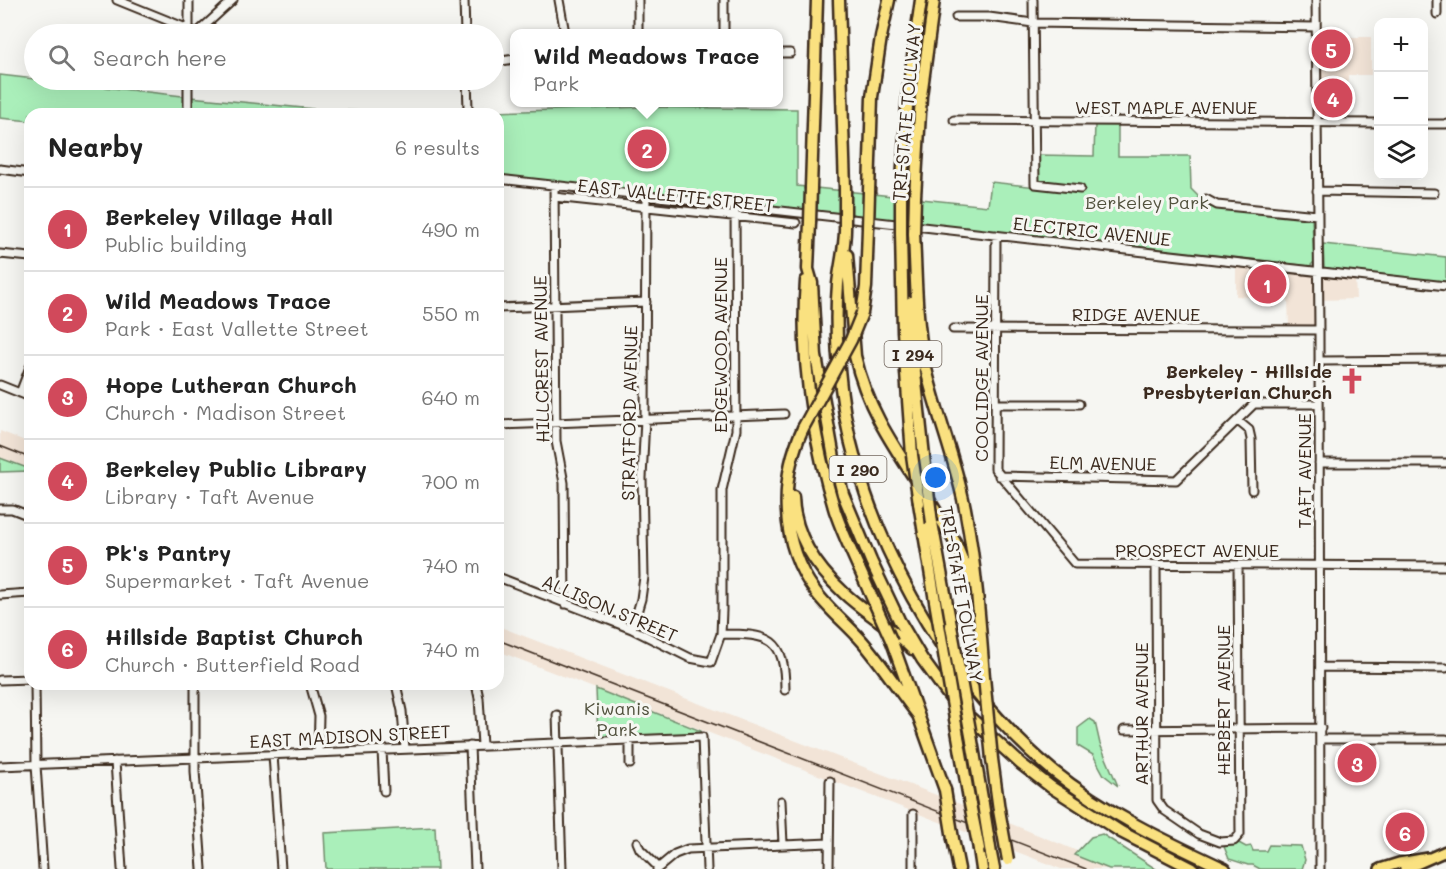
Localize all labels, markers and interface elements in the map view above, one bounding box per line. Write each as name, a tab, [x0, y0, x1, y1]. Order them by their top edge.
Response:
map controls	[1374, 18, 1428, 180]
button: +	[1374, 18, 1428, 72]
street label: TRI-STATE TOLLWAY	[886, 22, 926, 202]
search box	[24, 24, 504, 90]
pin: 5	[1312, 26, 1350, 72]
popup	[510, 29, 783, 107]
icon: search	[45, 41, 78, 74]
text: Wild Meadows Trace	[534, 41, 759, 70]
text: Search here	[93, 43, 227, 72]
text: Park	[534, 70, 579, 96]
button: −	[1374, 72, 1428, 126]
pin: 4	[1314, 76, 1352, 120]
street label: WEST MAPLE AVENUE	[1075, 95, 1257, 119]
pin: 2	[628, 126, 666, 172]
button: layers	[1374, 126, 1428, 180]
text: Nearby	[48, 130, 143, 164]
text: 6 results	[395, 134, 480, 160]
street label: EAST VALLETTE STREET	[576, 173, 776, 217]
park label: Berkeley Park	[1085, 190, 1209, 214]
text: Berkeley Village Hall	[105, 202, 333, 231]
street label: ELECTRIC AVENUE	[1012, 211, 1172, 251]
text: 1	[63, 216, 72, 242]
text: 490 m	[422, 216, 480, 242]
text: Public building	[105, 231, 247, 257]
street label: EDGEWOOD AVENUE	[708, 257, 732, 433]
pin: 1	[1248, 262, 1286, 306]
street label: HILLCREST AVENUE	[528, 275, 554, 443]
text: Wild Meadows Trace	[105, 286, 331, 315]
street label: COOLIDGE AVENUE	[969, 294, 993, 462]
text: 2	[62, 300, 73, 326]
text: 550 m	[422, 300, 480, 326]
street label: RIDGE AVENUE	[1072, 302, 1200, 326]
text: Park · East Vallette Street	[105, 315, 368, 341]
street label: STRATFORD AVENUE	[615, 325, 643, 501]
road number: I 294	[884, 341, 942, 367]
place label: Berkeley - Hillside Presbyterian Church	[1143, 359, 1332, 404]
church icon: Berkeley - Hillside Presbyterian Church	[1337, 366, 1367, 396]
text: Hope Lutheran Church	[105, 370, 357, 399]
text: 3	[62, 384, 74, 410]
text: 640 m	[422, 384, 480, 410]
text: Church · Madison Street	[105, 399, 346, 425]
street label: TAFT AVENUE	[1292, 413, 1316, 529]
street label: ELM AVENUE	[1049, 450, 1157, 476]
text: Berkeley Public Library	[105, 454, 367, 483]
road number: I 290	[830, 456, 886, 482]
your location	[921, 463, 950, 492]
text: 4	[61, 468, 74, 494]
text: 700 m	[422, 468, 480, 494]
text: Library · Taft Avenue	[105, 483, 315, 509]
street label: TRI-STATE TOLLWAY	[935, 504, 989, 684]
text: Pk's Pantry	[105, 538, 231, 567]
street label: PROSPECT AVENUE	[1115, 538, 1279, 562]
text: 5	[62, 552, 73, 578]
text: 740 m	[422, 552, 480, 578]
text: Supermarket · Taft Avenue	[105, 567, 370, 593]
street label: ALLISON STREET	[539, 569, 681, 647]
text: Hillside Baptist Church	[105, 622, 363, 651]
street label: HERBERT AVENUE	[1211, 625, 1235, 775]
text: 6	[61, 636, 74, 662]
text: 740 m	[422, 636, 480, 662]
street label: ARTHUR AVENUE	[1129, 642, 1153, 786]
text: Church · Butterfield Road	[105, 651, 360, 677]
park label: Kiwanis Park	[584, 696, 650, 741]
street label: EAST MADISON STREET	[249, 719, 451, 753]
pin: 3	[1338, 740, 1376, 786]
pin: 6	[1386, 810, 1424, 854]

